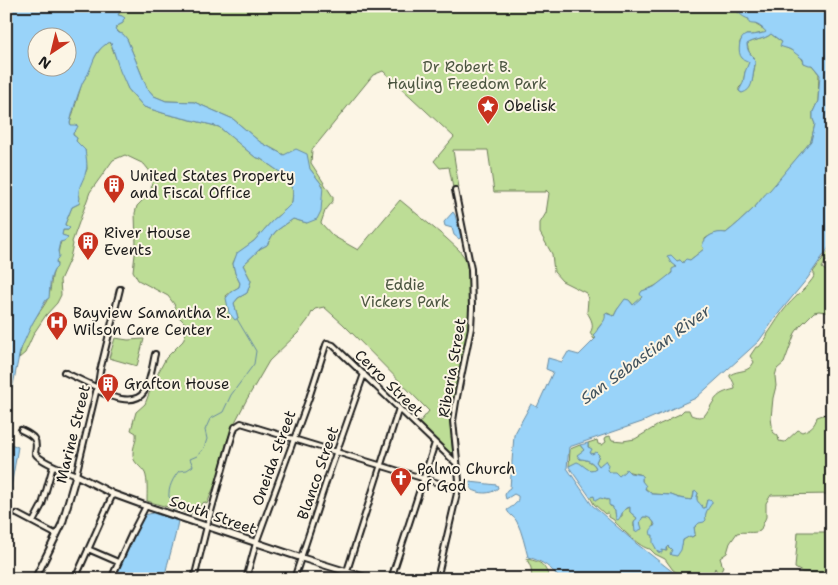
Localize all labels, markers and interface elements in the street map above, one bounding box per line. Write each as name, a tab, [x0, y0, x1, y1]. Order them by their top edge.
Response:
north arrow	[28, 28, 78, 78]
text: N	[35, 52, 54, 73]
park label: Dr Robert B. Hayling Freedom Park	[387, 57, 547, 94]
place icon: Obelisk	[476, 94, 500, 125]
place label: Obelisk	[504, 96, 556, 116]
place label: United States Property and Fiscal Office	[130, 166, 295, 203]
building icon: United States Property and Fiscal Office	[102, 173, 126, 204]
place label: River House Events	[104, 223, 191, 260]
building icon: River House Events	[76, 230, 100, 261]
park label: Eddie Vickers Park	[361, 275, 449, 312]
water label: San Sebastian River	[576, 300, 715, 409]
place label: Bayview Samantha R. Wilson Care Center	[73, 303, 230, 340]
hospital icon: Bayview Samantha R. Wilson Care Center	[45, 310, 69, 341]
street label: Riberia Street	[433, 317, 471, 419]
street label: Cerro Street	[350, 345, 428, 421]
building icon: Grafton House	[96, 372, 120, 403]
place label: Grafton House	[124, 374, 230, 394]
street label: Marine Street	[51, 383, 95, 485]
street label: Oneida Street	[247, 407, 301, 509]
street label: Blanco Street	[293, 424, 343, 522]
place label: Palmo Church of God	[417, 459, 515, 496]
church icon: Palmo Church of God	[389, 466, 413, 497]
street label: South Street	[167, 491, 259, 539]

